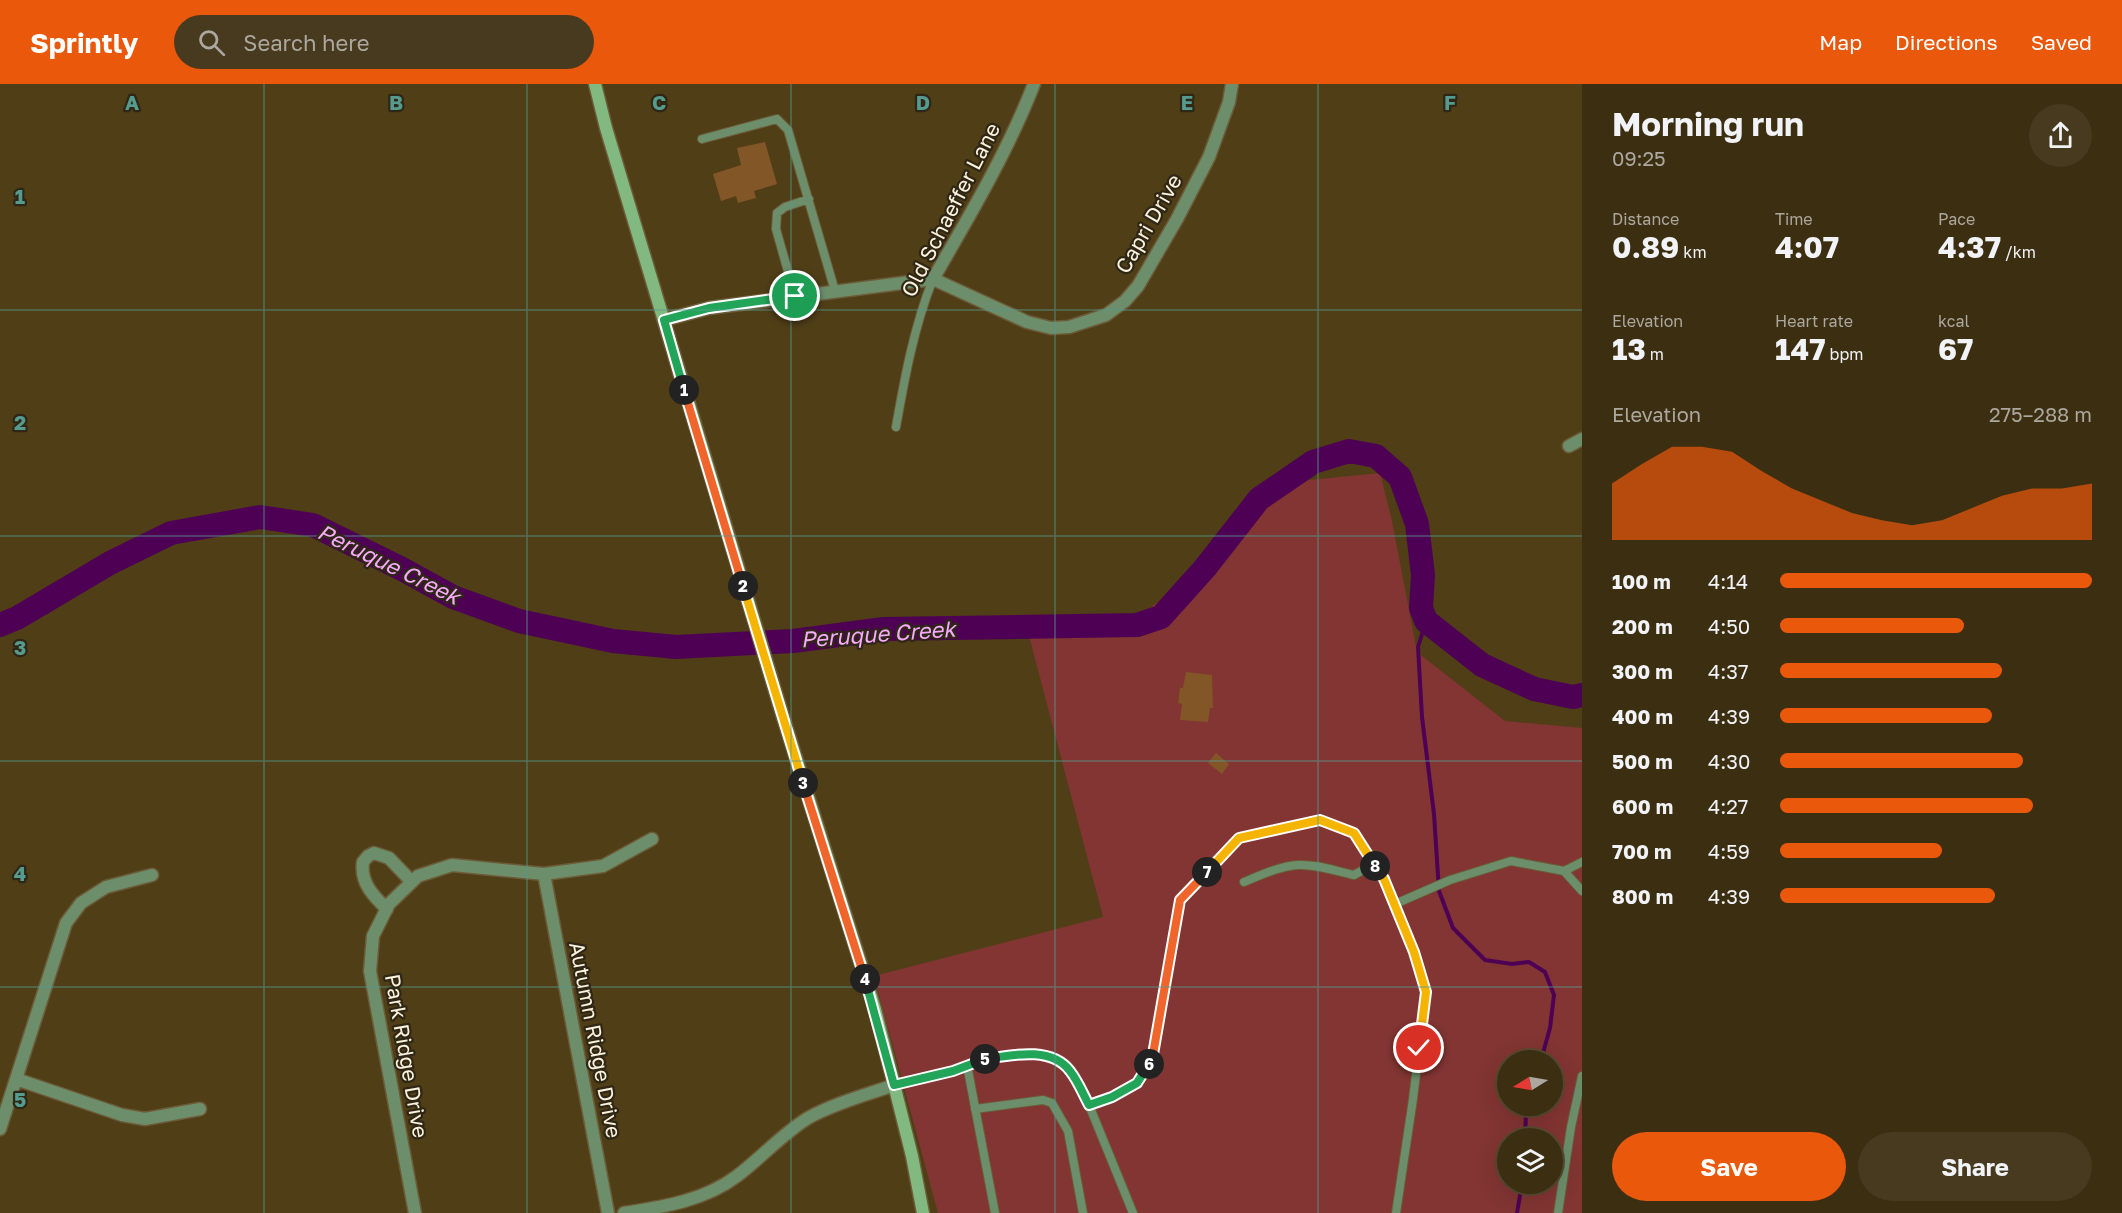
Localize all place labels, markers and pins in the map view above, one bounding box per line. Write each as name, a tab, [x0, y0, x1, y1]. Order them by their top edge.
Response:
pin	[769, 270, 820, 321]
pin: 1	[669, 375, 699, 405]
pin: 2	[728, 571, 758, 601]
pin: 3	[788, 768, 818, 798]
pin: 8	[1360, 851, 1390, 881]
pin: 7	[1192, 857, 1222, 887]
pin: 4	[850, 964, 880, 994]
pin	[1393, 1022, 1444, 1073]
pin: 5	[970, 1044, 1000, 1074]
pin: 6	[1134, 1049, 1164, 1079]

